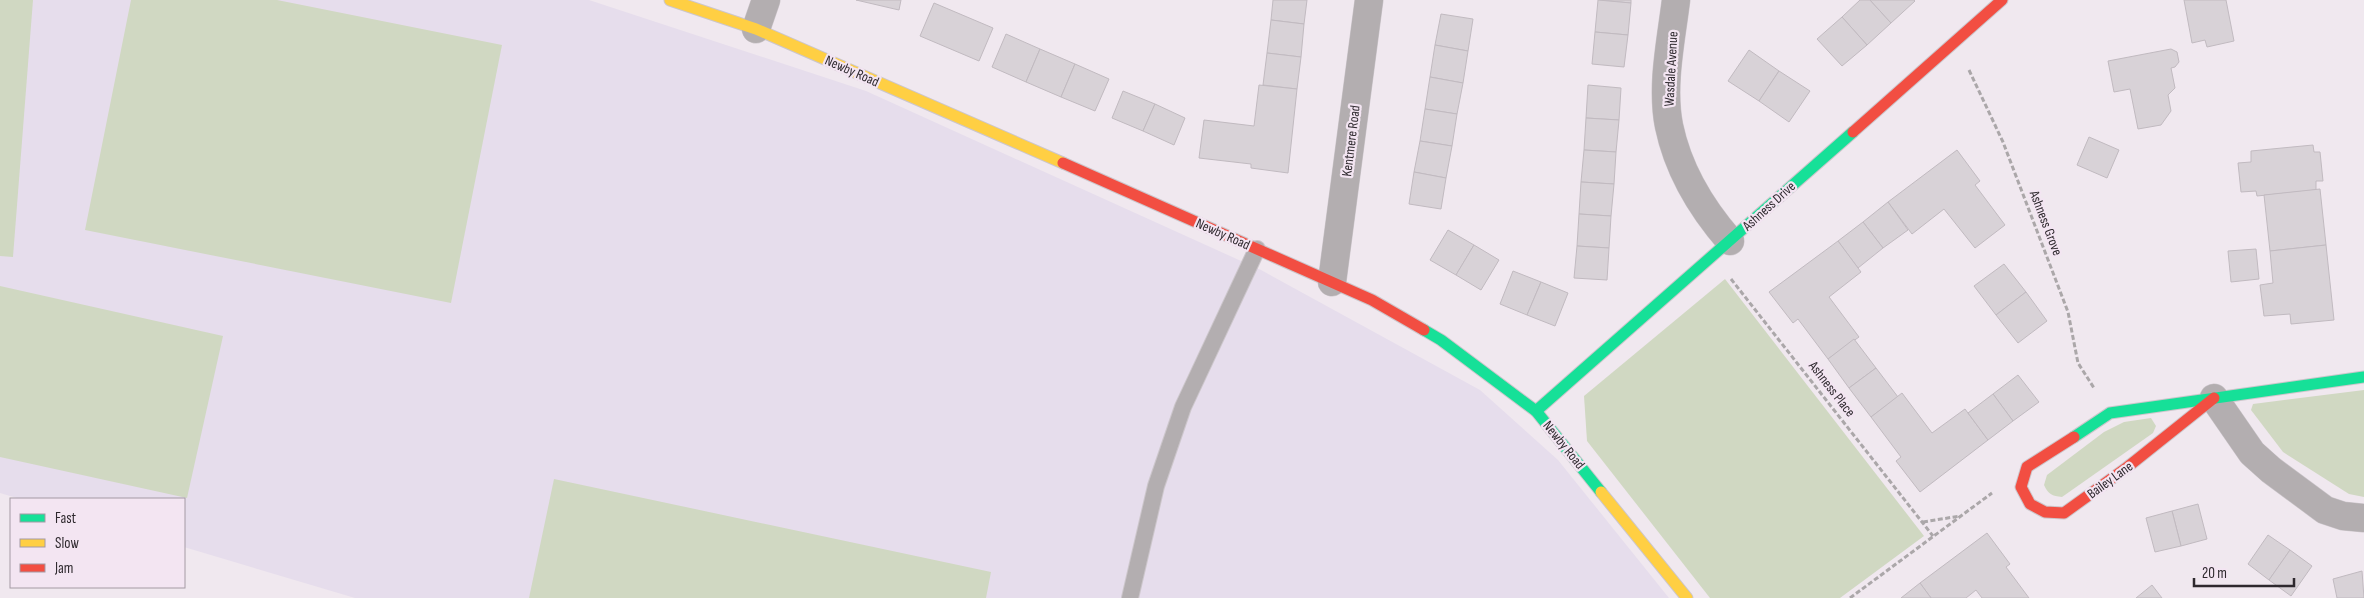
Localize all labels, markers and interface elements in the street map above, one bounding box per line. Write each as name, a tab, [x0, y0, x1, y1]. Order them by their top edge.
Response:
street label: Wasdale Avenue	[1661, 31, 1681, 107]
street label: Newby Road	[822, 52, 882, 90]
street label: Kentmere Road	[1338, 104, 1364, 178]
street label: Ashness Drive	[1738, 178, 1799, 235]
street label: Ashness Grove	[2025, 187, 2066, 258]
street label: Newby Road	[1193, 215, 1253, 253]
street label: Ashness Place	[1804, 357, 1859, 420]
street label: Newby Road	[1539, 417, 1589, 473]
street label: Bailey Lane	[2084, 458, 2136, 502]
legend	[10, 498, 185, 588]
text: Fast	[55, 509, 77, 528]
text: Slow	[55, 534, 79, 553]
scale bar	[2194, 556, 2294, 588]
text: Jam	[54, 559, 73, 578]
text: 20 m	[2202, 564, 2227, 583]

